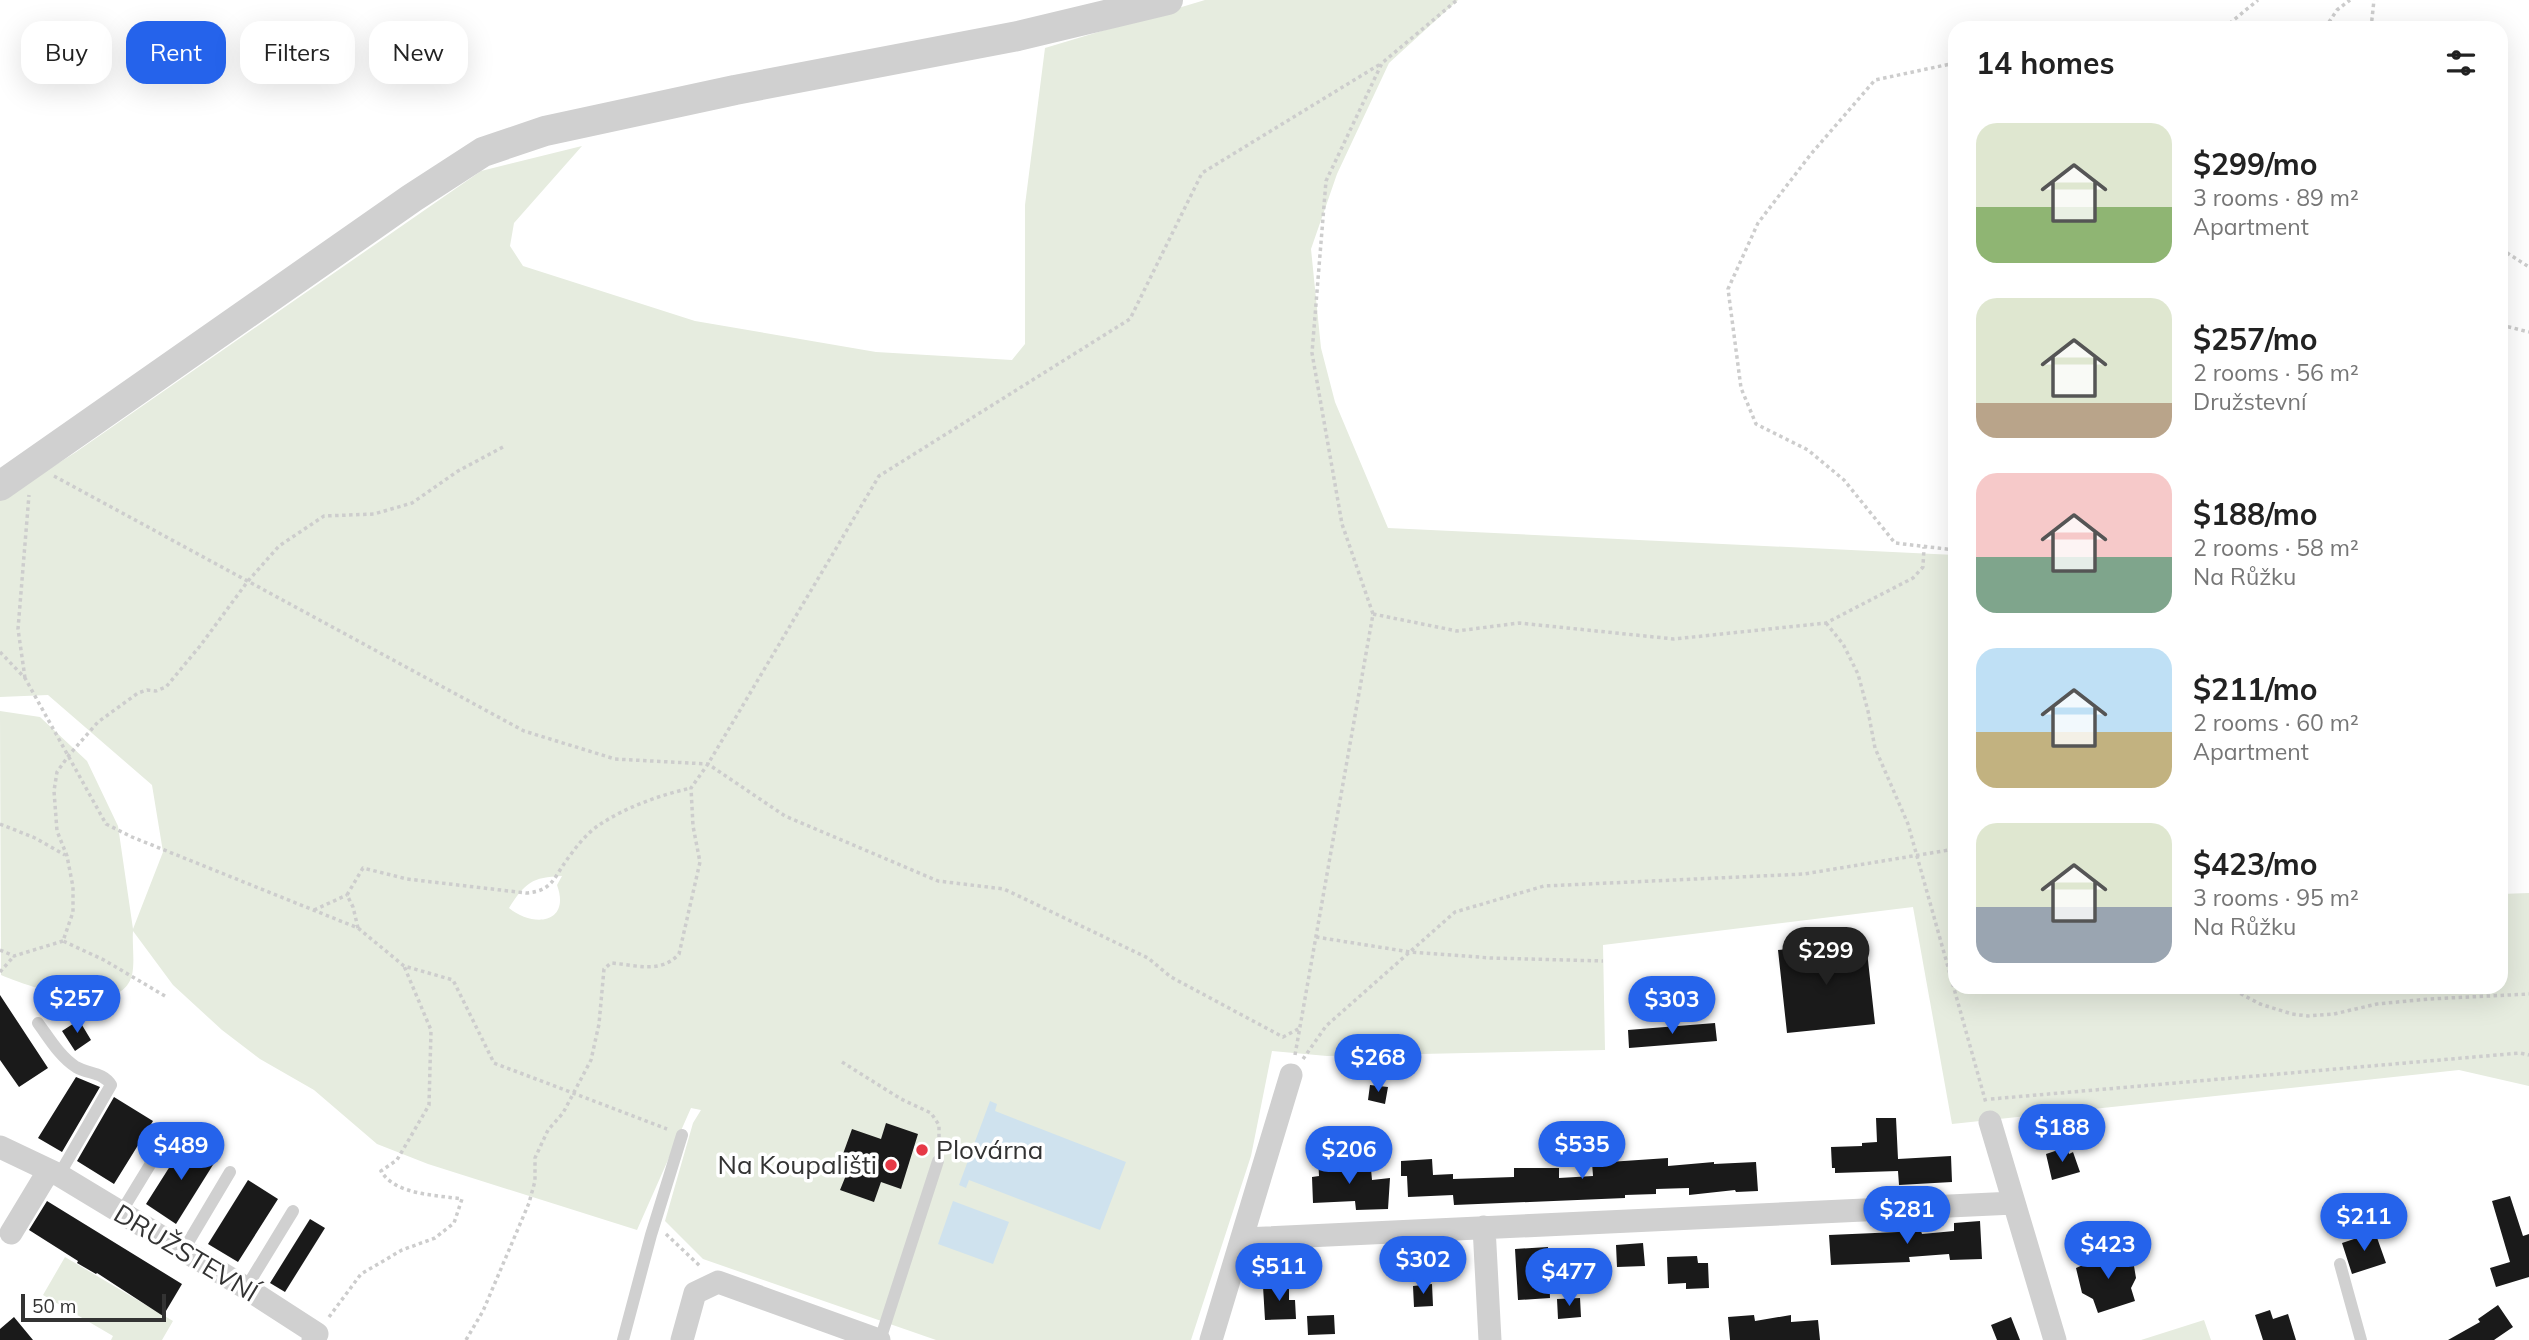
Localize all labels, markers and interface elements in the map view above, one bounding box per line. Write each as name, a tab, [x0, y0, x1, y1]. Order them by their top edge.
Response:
chip: Buy	[21, 21, 112, 84]
chip: Rent	[126, 21, 226, 84]
chip: Filters	[240, 21, 355, 84]
chip: New	[369, 21, 468, 84]
text: 14 homes	[1976, 44, 2115, 82]
icon: filters	[2442, 44, 2480, 82]
text: $299/mo	[2193, 145, 2317, 183]
icon: home	[2032, 151, 2116, 235]
text: 3 rooms · 89 m²	[2193, 183, 2359, 212]
text: Apartment	[2193, 212, 2309, 241]
text: $257/mo	[2193, 320, 2317, 358]
icon: home	[2032, 326, 2116, 410]
text: 2 rooms · 56 m²	[2193, 358, 2359, 387]
text: Družstevní	[2193, 387, 2306, 416]
text: $188/mo	[2193, 495, 2317, 533]
icon: home	[2032, 501, 2116, 585]
text: 2 rooms · 58 m²	[2193, 533, 2359, 562]
text: Na Růžku	[2193, 562, 2296, 591]
text: $211/mo	[2193, 670, 2317, 708]
icon: home	[2032, 676, 2116, 760]
text: 2 rooms · 60 m²	[2193, 708, 2359, 737]
text: Apartment	[2193, 737, 2309, 766]
text: $423/mo	[2193, 845, 2317, 883]
icon: home	[2032, 851, 2116, 935]
text: 3 rooms · 95 m²	[2193, 883, 2359, 912]
text: Na Růžku	[2193, 912, 2296, 941]
pin: $299	[1785, 928, 1867, 987]
text: $299	[1798, 935, 1854, 964]
pin: $257	[36, 976, 118, 1035]
pin: $303	[1631, 976, 1713, 1036]
text: $257	[49, 983, 105, 1012]
text: $303	[1644, 984, 1700, 1013]
pin: $268	[1337, 1034, 1419, 1094]
text: $268	[1350, 1042, 1406, 1071]
pin: $188	[2021, 1104, 2103, 1164]
text: $188	[2034, 1112, 2090, 1141]
pin: $489	[140, 1122, 222, 1182]
pin: $535	[1541, 1122, 1623, 1181]
pin: $206	[1308, 1126, 1390, 1186]
text: $535	[1554, 1129, 1610, 1158]
text: $489	[153, 1130, 209, 1159]
place label: Plovárna	[936, 1133, 1043, 1166]
text: $206	[1321, 1134, 1377, 1163]
marker: Plovárna	[914, 1142, 930, 1158]
place label: Na Koupališti	[718, 1148, 877, 1181]
marker: Na Koupališti	[883, 1157, 899, 1173]
pin: $281	[1866, 1186, 1948, 1246]
text: $281	[1879, 1194, 1935, 1223]
pin: $211	[2323, 1194, 2405, 1253]
street label: DRUŽSTEVNÍ	[108, 1197, 266, 1309]
text: $211	[2336, 1201, 2392, 1230]
pin: $423	[2067, 1222, 2149, 1281]
text: $423	[2080, 1229, 2136, 1258]
pin: $302	[1382, 1236, 1464, 1296]
pin: $511	[1238, 1244, 1320, 1303]
text: $302	[1395, 1244, 1451, 1273]
pin: $477	[1528, 1248, 1610, 1308]
text: $511	[1251, 1251, 1307, 1280]
text: $477	[1541, 1256, 1597, 1285]
scale bar	[21, 1291, 166, 1323]
text: 50 m	[32, 1294, 76, 1318]

